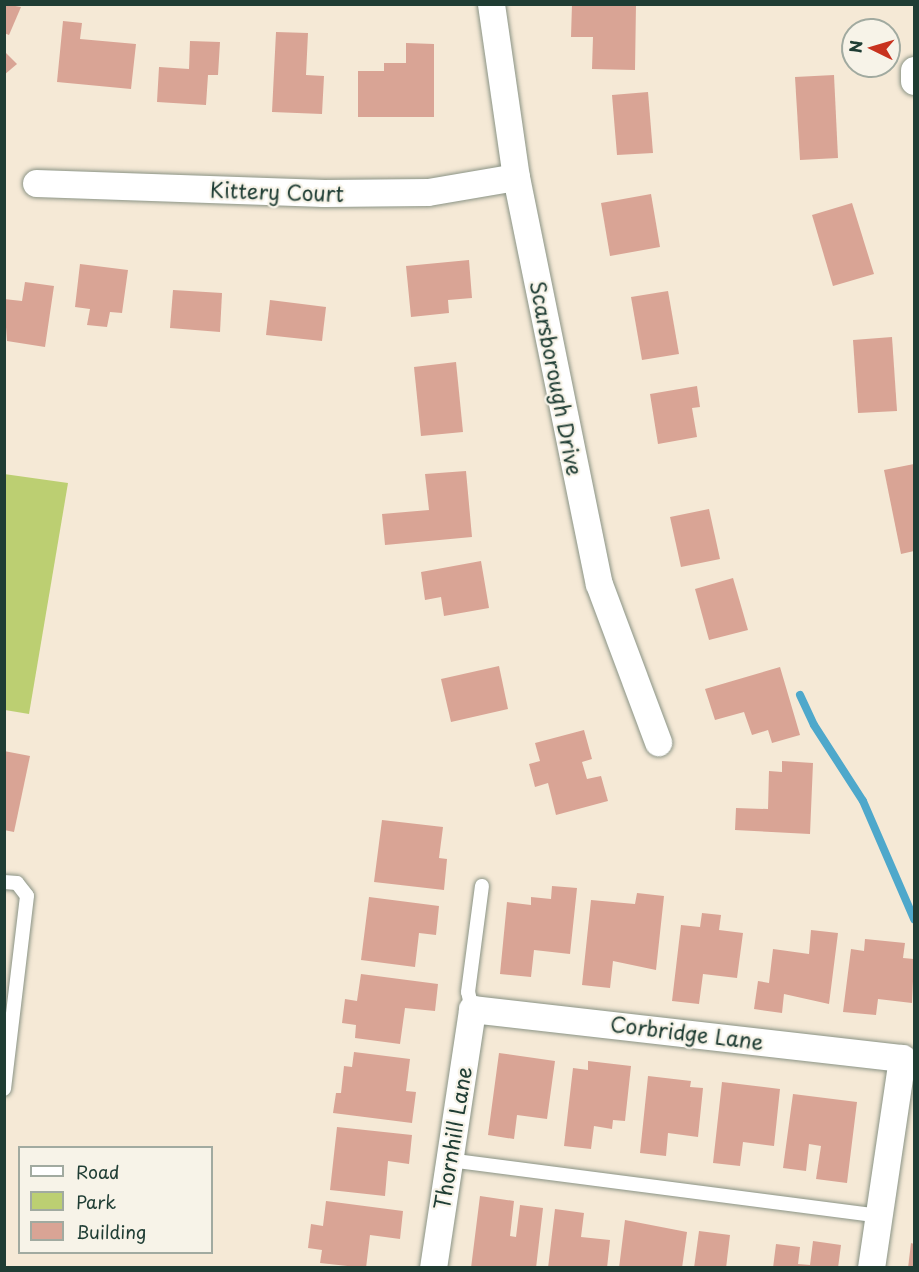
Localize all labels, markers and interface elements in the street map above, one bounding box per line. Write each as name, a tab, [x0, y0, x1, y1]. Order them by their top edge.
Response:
north arrow	[841, 18, 901, 78]
text: N	[843, 39, 868, 54]
street label: Kittery Court	[209, 176, 345, 206]
street label: Scarsborough Drive	[526, 278, 588, 478]
street label: Corbridge Lane	[609, 1010, 765, 1054]
street label: Thornhill Lane	[428, 1064, 476, 1212]
legend	[18, 1146, 213, 1254]
text: Road	[76, 1158, 120, 1185]
text: Park	[76, 1188, 116, 1215]
text: Building	[76, 1218, 146, 1245]

